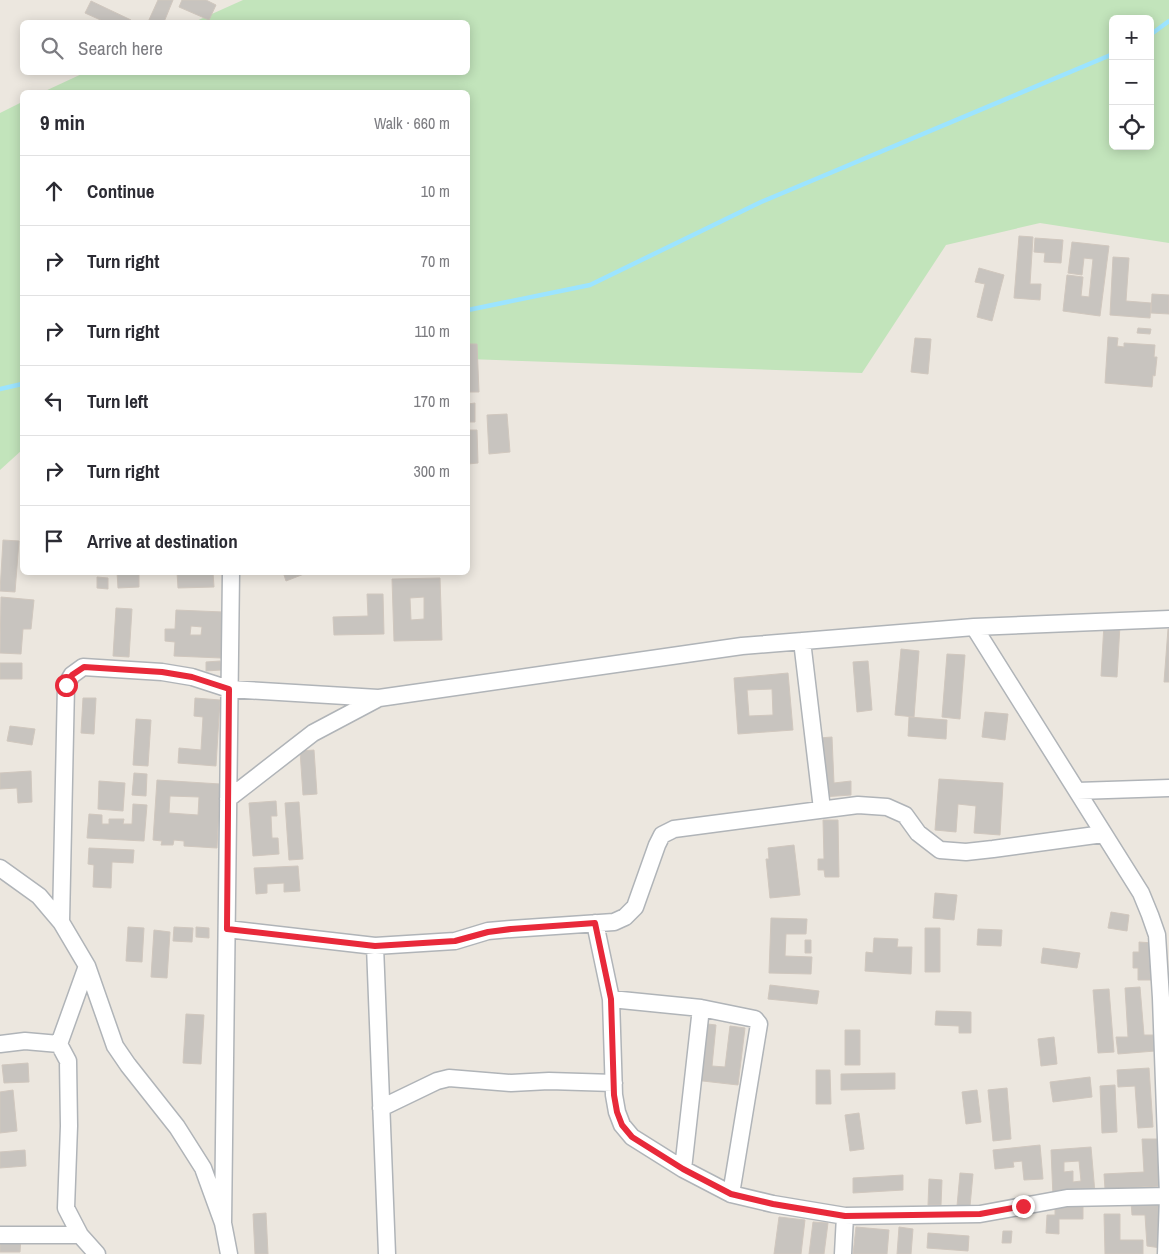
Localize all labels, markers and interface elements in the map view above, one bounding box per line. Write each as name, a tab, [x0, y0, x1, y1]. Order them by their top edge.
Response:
map controls	[1109, 15, 1154, 150]
button: +	[1109, 15, 1154, 60]
search box	[20, 20, 470, 75]
icon: search	[38, 34, 66, 62]
text: Search here	[78, 35, 163, 61]
button: −	[1109, 60, 1154, 105]
button: locate	[1109, 105, 1154, 150]
text: 9 min	[40, 108, 85, 137]
text: Walk · 660 m	[374, 112, 450, 134]
icon: ahead	[40, 177, 68, 205]
text: Continue	[87, 178, 155, 204]
text: 10 m	[421, 180, 450, 202]
icon: right	[40, 247, 68, 275]
text: Turn right	[87, 248, 159, 274]
text: 70 m	[421, 250, 450, 272]
icon: right	[40, 317, 68, 345]
text: Turn right	[87, 318, 159, 344]
text: 110 m	[414, 320, 450, 342]
icon: left	[40, 387, 68, 415]
text: Turn left	[87, 388, 148, 414]
text: 170 m	[414, 390, 450, 412]
icon: right	[40, 457, 68, 485]
text: Turn right	[87, 458, 159, 484]
text: 300 m	[414, 460, 450, 482]
icon: arrive	[40, 527, 68, 555]
text: Arrive at destination	[87, 528, 238, 554]
route start	[55, 674, 78, 697]
route end	[1012, 1195, 1035, 1218]

